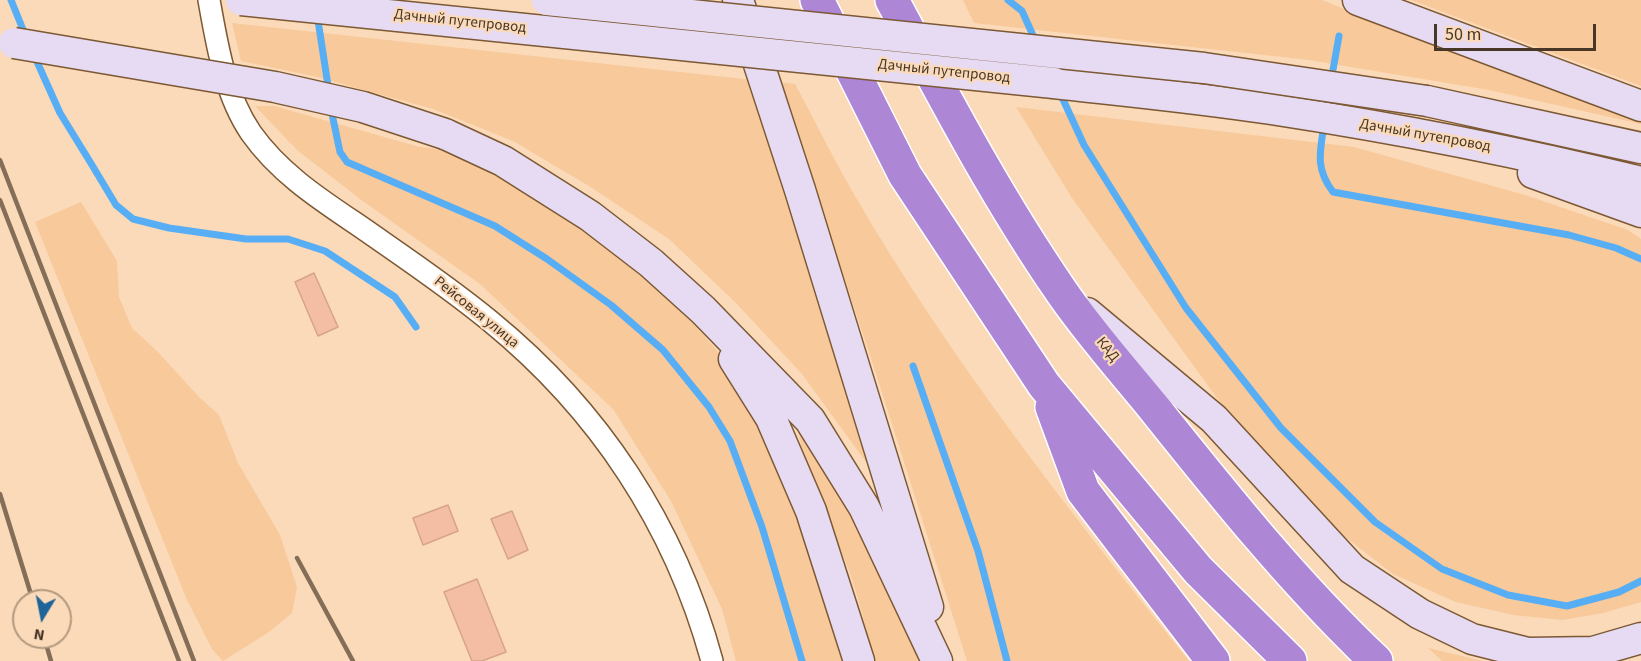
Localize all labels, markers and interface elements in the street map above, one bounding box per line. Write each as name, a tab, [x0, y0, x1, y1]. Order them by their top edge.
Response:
street label: Дачный путепровод	[393, 6, 527, 38]
scale bar	[1437, 12, 1599, 50]
text: 50 m	[1445, 22, 1481, 47]
street label: Дачный путепровод	[877, 56, 1011, 88]
street label: Дачный путепровод	[1358, 116, 1492, 156]
street label: Рейсовая улица	[430, 273, 522, 353]
street label: КАД	[1092, 334, 1122, 366]
north arrow	[12, 589, 72, 649]
text: N	[32, 623, 46, 647]

